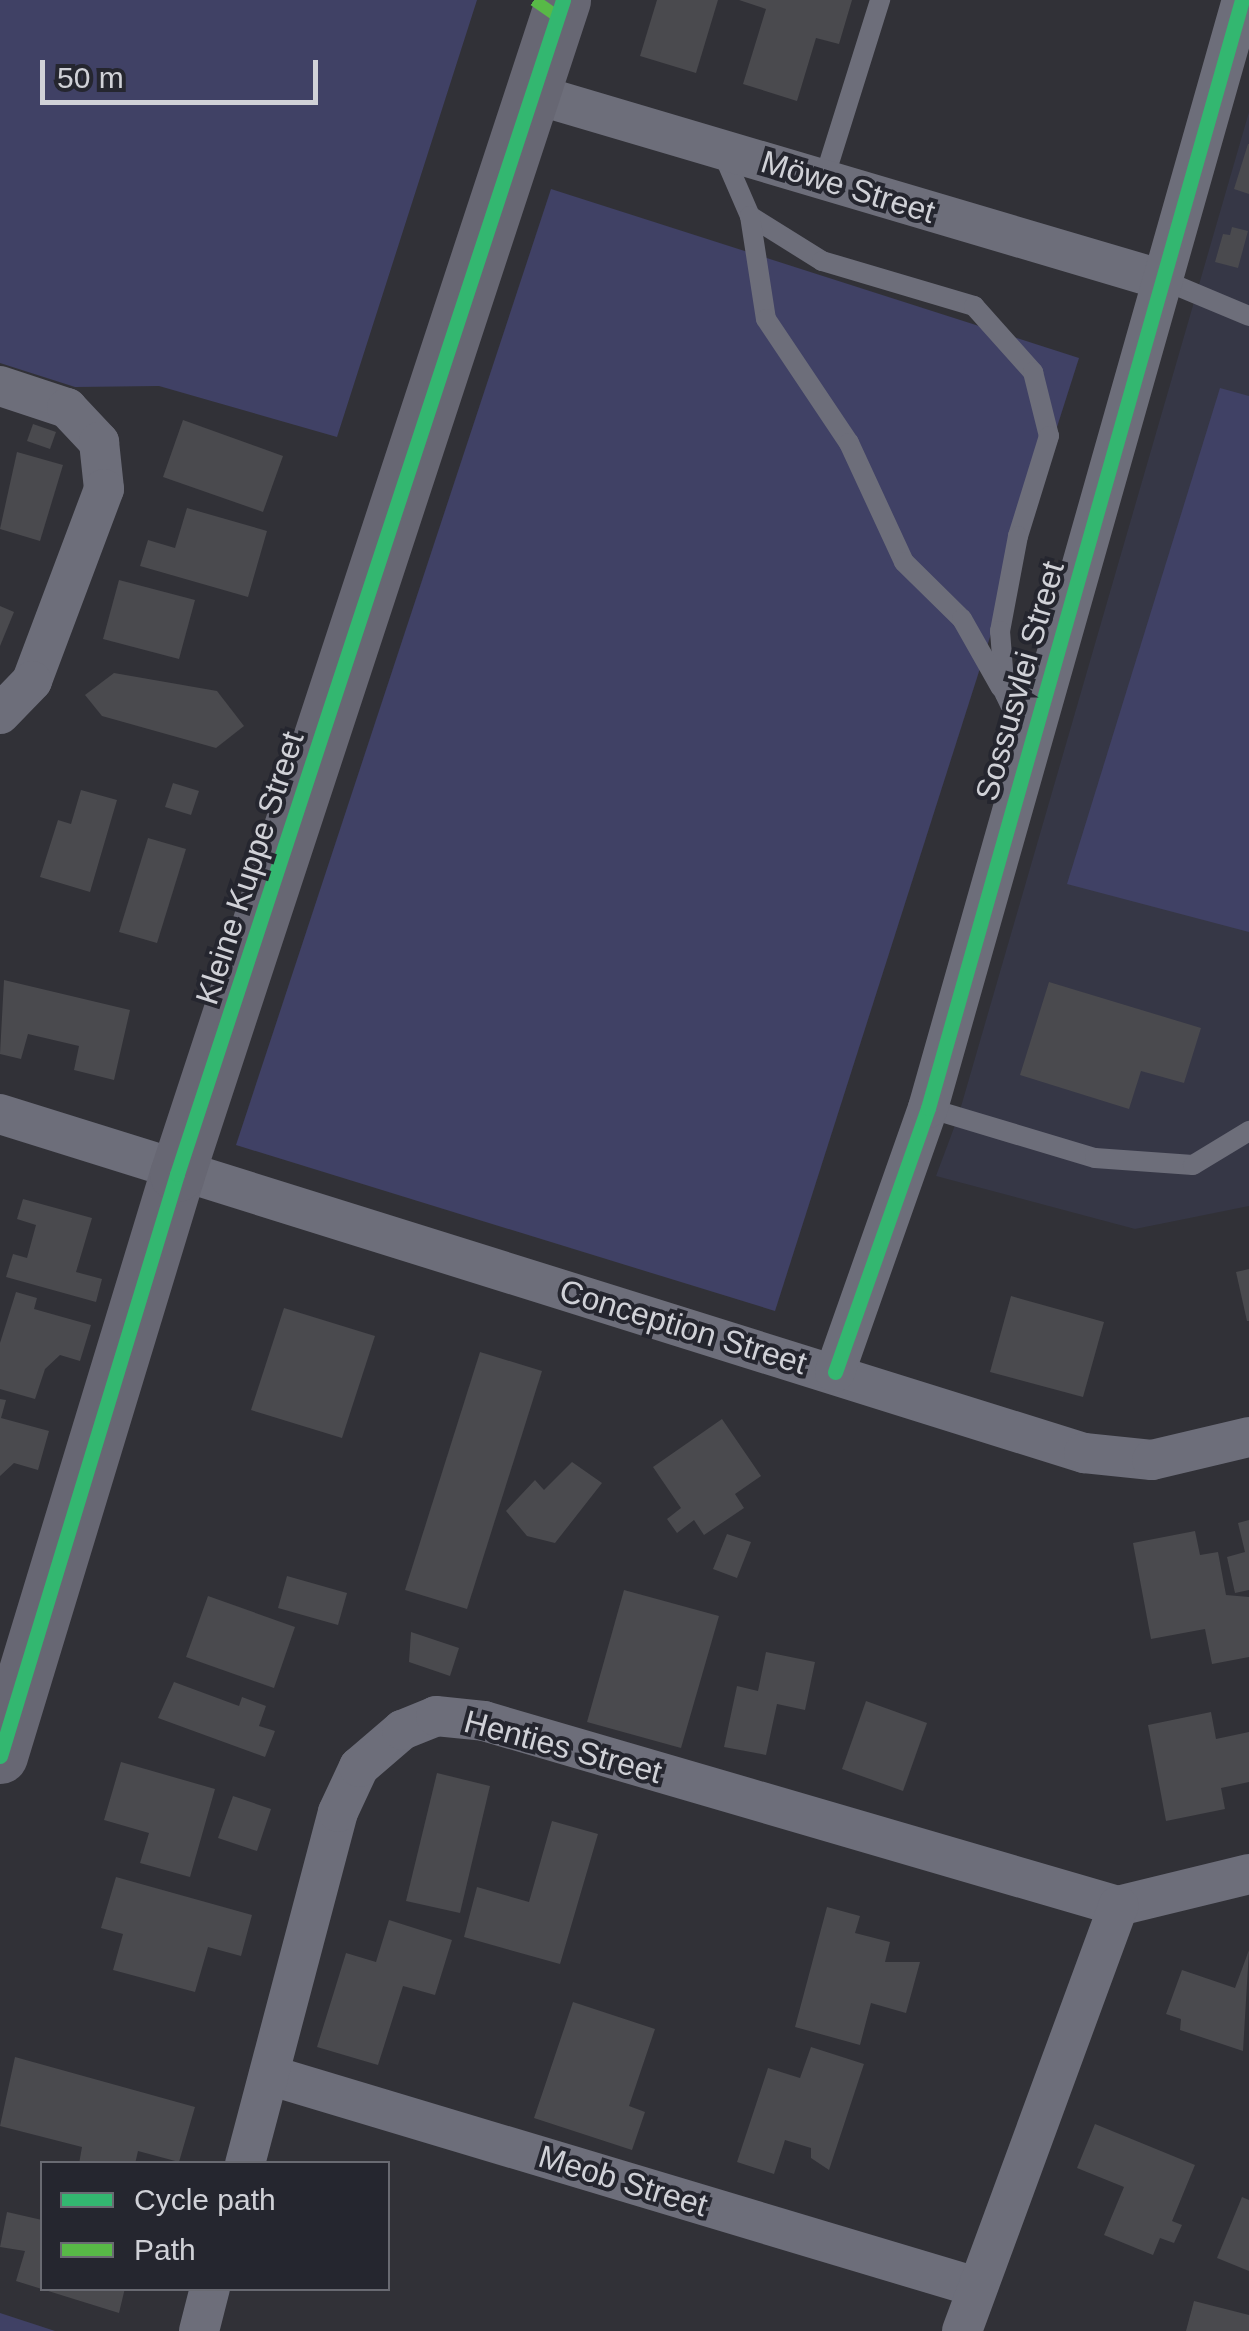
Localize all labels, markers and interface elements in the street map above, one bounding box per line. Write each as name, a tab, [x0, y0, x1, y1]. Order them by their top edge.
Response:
scale bar	[45, 40, 322, 102]
text: 50 m	[57, 61, 124, 94]
street label: Möwe Street	[756, 142, 940, 232]
street label: Sossusvlei Street	[967, 557, 1073, 805]
street label: Kleine Kuppe Street	[188, 727, 312, 1009]
street label: Conception Street	[555, 1271, 811, 1383]
street label: Henties Street	[460, 1702, 666, 1792]
street label: Meob Street	[534, 2137, 712, 2225]
legend	[40, 2161, 390, 2291]
text: Cycle path	[134, 2183, 276, 2216]
text: Path	[134, 2233, 196, 2266]

